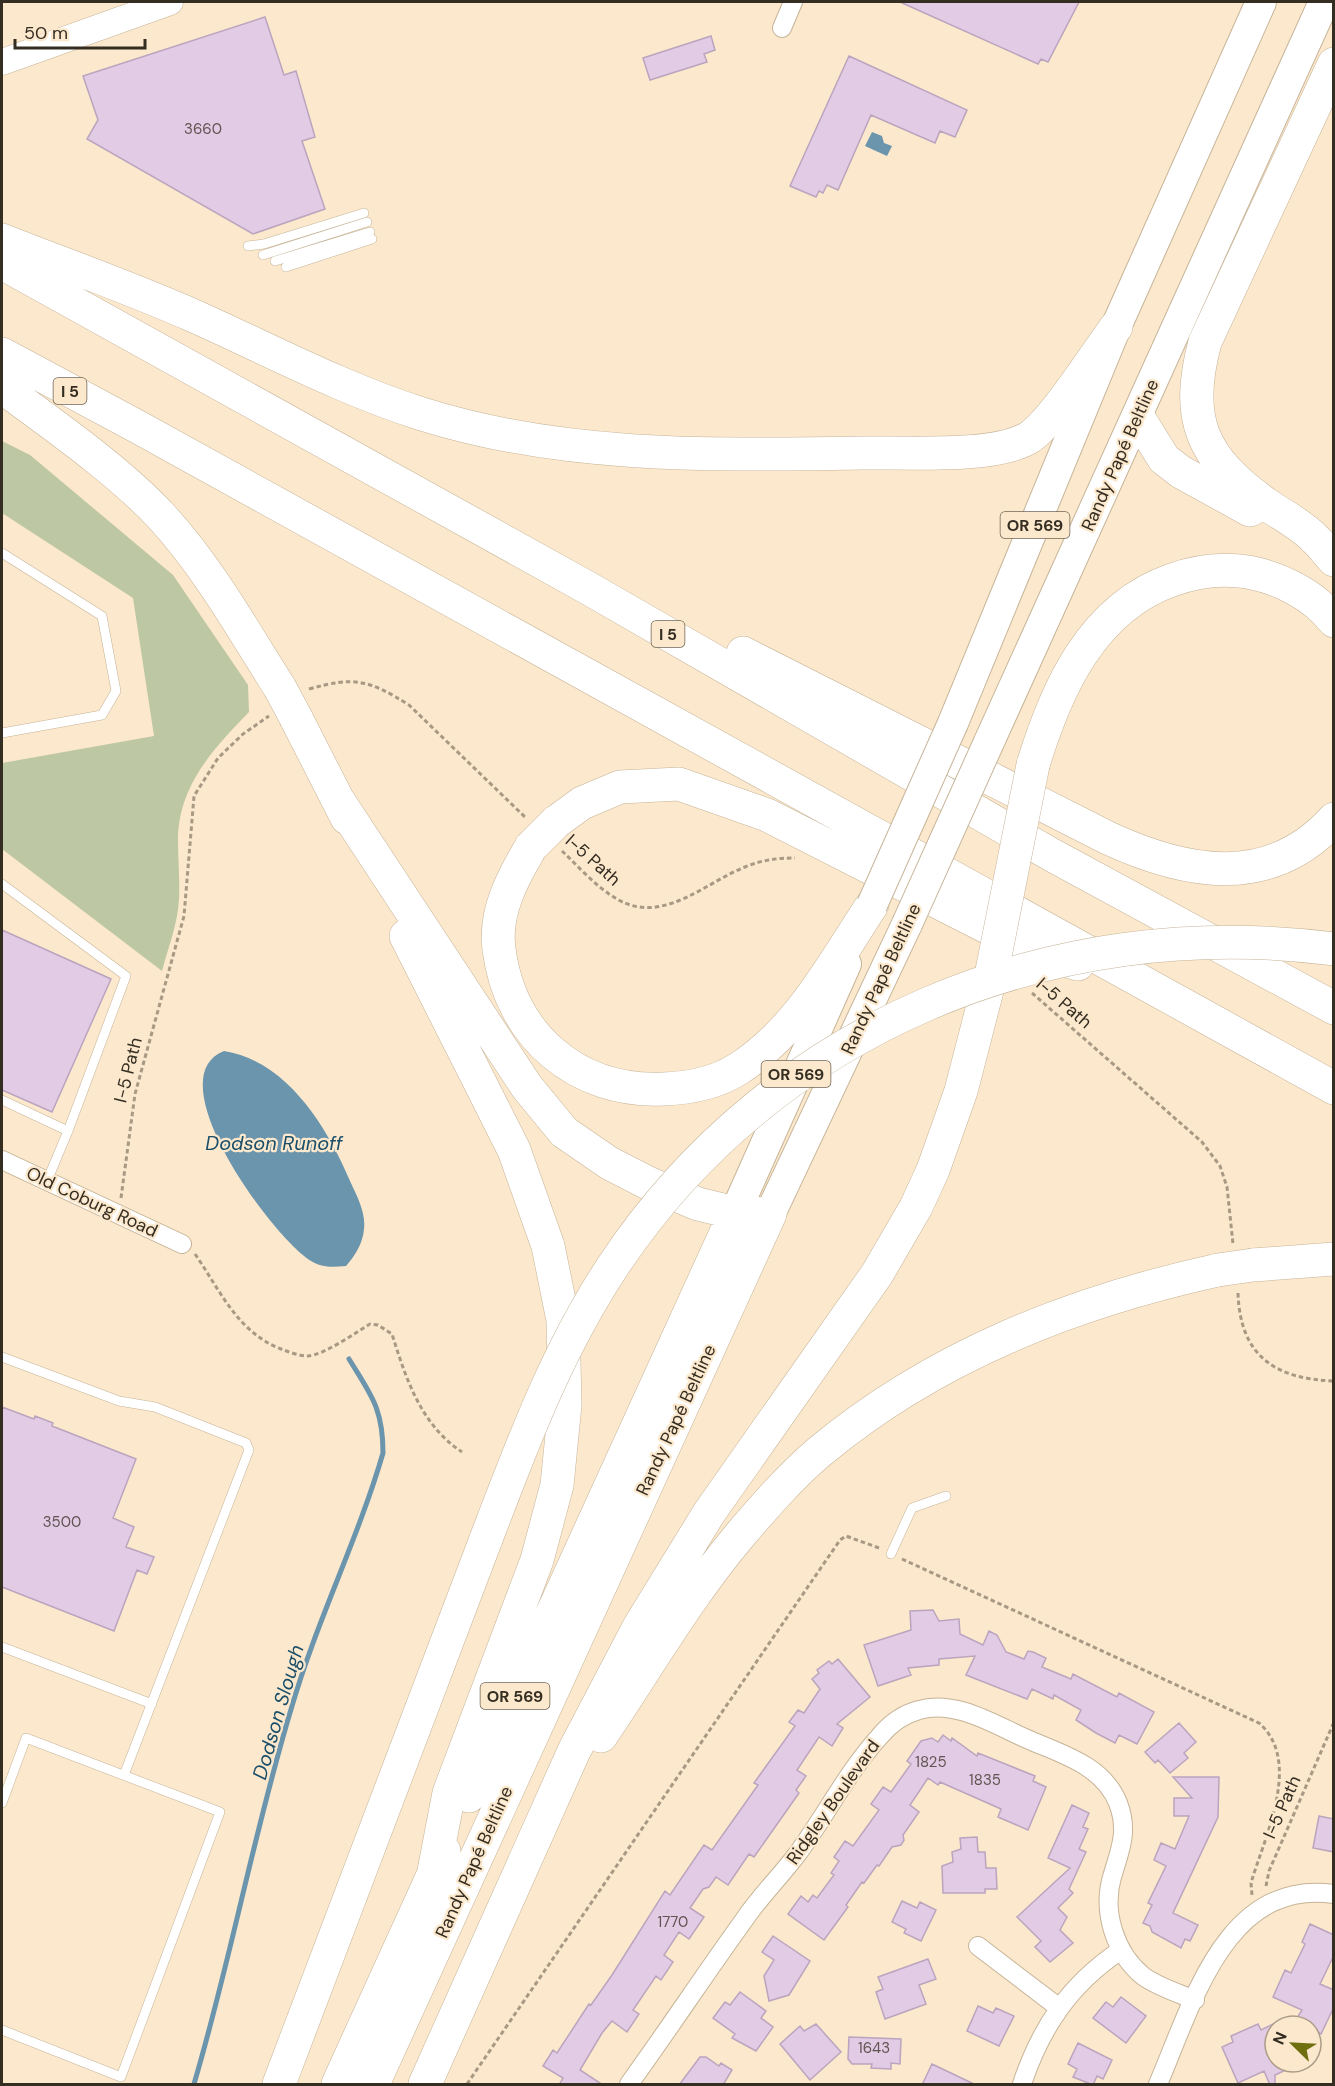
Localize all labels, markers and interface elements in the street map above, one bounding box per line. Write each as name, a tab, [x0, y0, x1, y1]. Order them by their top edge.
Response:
scale bar	[15, 12, 146, 50]
text: 50 m	[24, 21, 68, 45]
house number: 3660	[184, 119, 222, 139]
street label: Randy Papé Beltline	[1076, 375, 1164, 535]
road number: I 5	[54, 378, 86, 404]
road number: OR 569	[1000, 512, 1070, 538]
road number: I 5	[652, 621, 684, 647]
street label: I-5 Path	[560, 829, 626, 891]
street label: Randy Papé Beltline	[836, 900, 926, 1058]
street label: I-5 Path	[1031, 972, 1097, 1034]
street label: I-5 Path	[108, 1035, 148, 1105]
road number: OR 569	[762, 1061, 830, 1087]
water label: Dodson Runoff	[205, 1130, 344, 1156]
street label: Old Coburg Road	[22, 1161, 162, 1243]
street label: Randy Papé Beltline	[631, 1341, 721, 1499]
house number: 3500	[43, 1512, 81, 1532]
water label: Dodson Slough	[246, 1642, 310, 1782]
road number: OR 569	[480, 1683, 550, 1709]
street label: Ridgley Boulevard	[781, 1735, 885, 1869]
house number: 1825	[915, 1752, 947, 1772]
house number: 1835	[969, 1770, 1001, 1790]
street label: I-5 Path	[1257, 1772, 1307, 1842]
street label: Randy Papé Beltline	[430, 1782, 518, 1942]
house number: 1770	[658, 1912, 688, 1932]
north arrow	[1263, 2014, 1323, 2074]
text: N	[1268, 2029, 1292, 2048]
house number: 1643	[858, 2038, 890, 2058]

